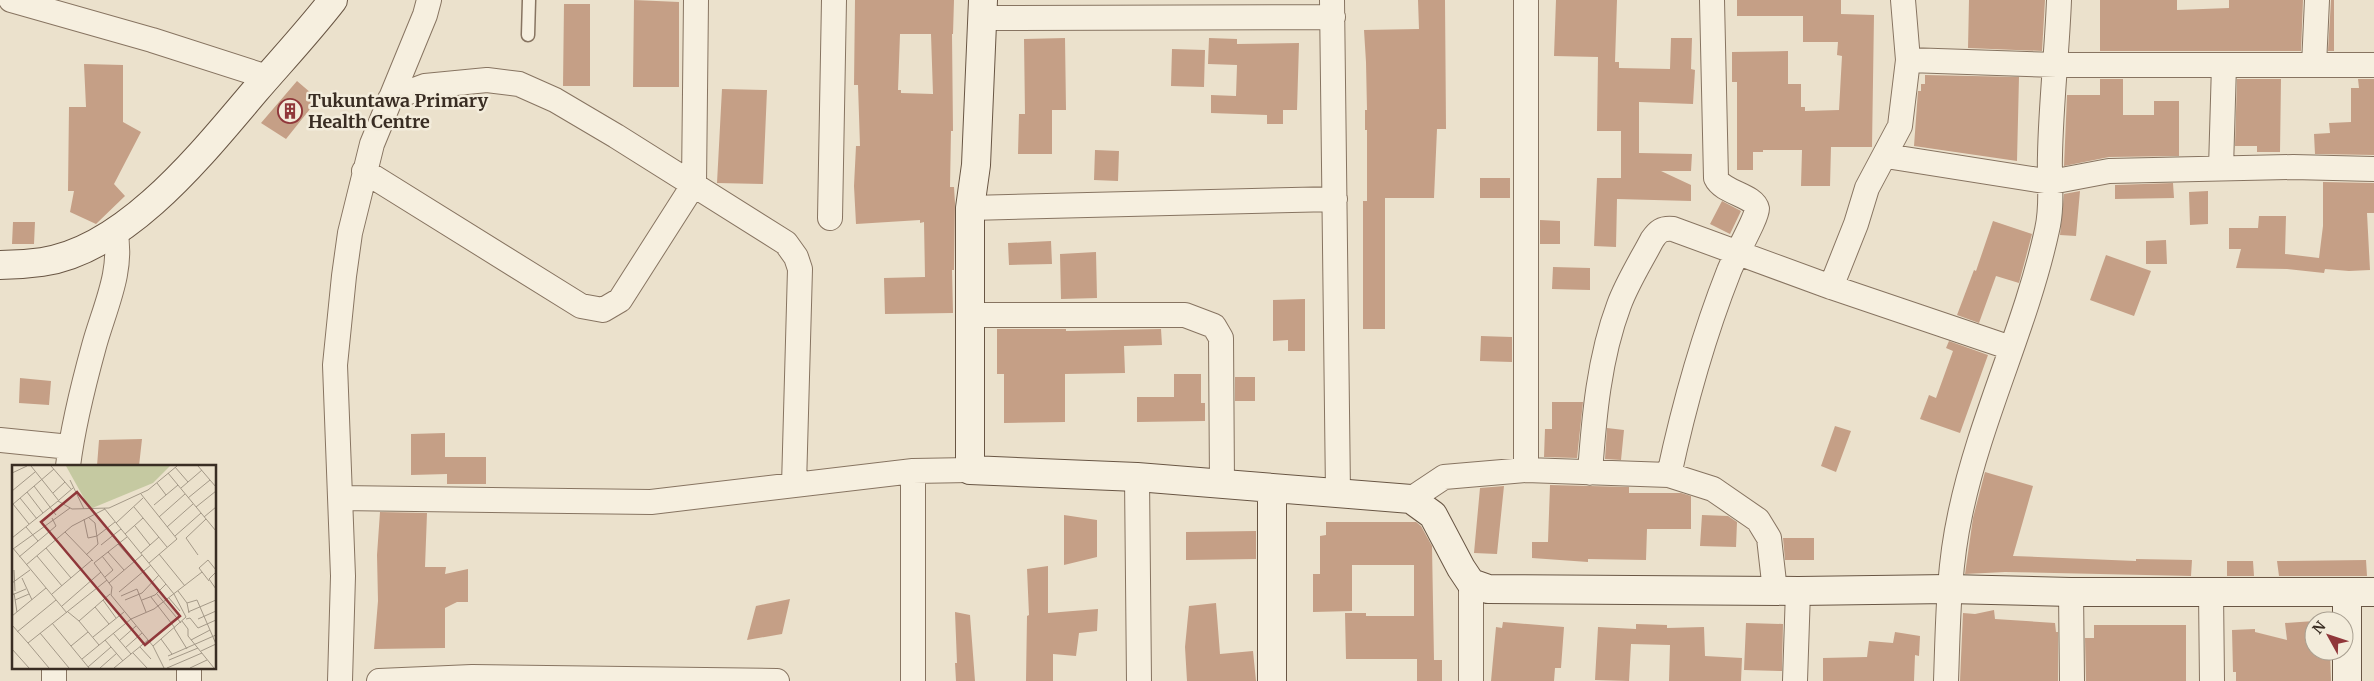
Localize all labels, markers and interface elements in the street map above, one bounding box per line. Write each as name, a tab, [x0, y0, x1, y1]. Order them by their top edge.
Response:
place label: Tukuntawa Primary Health Centre	[308, 89, 489, 133]
building icon: Tukuntawa Primary Health Centre	[277, 98, 303, 124]
inset map	[12, 465, 216, 668]
north arrow	[2304, 611, 2354, 661]
text: N	[2309, 618, 2329, 638]

